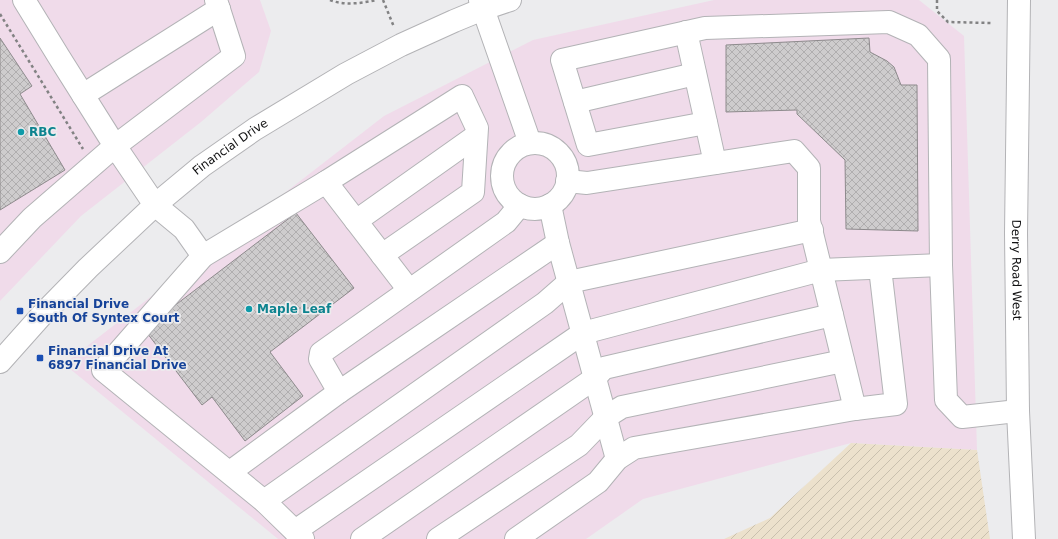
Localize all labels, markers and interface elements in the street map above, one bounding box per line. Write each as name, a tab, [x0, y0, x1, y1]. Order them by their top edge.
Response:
street label: Financial Drive	[190, 116, 270, 178]
place label: RBC	[29, 125, 56, 139]
marker: RBC	[16, 127, 26, 137]
street label: Derry Road West	[1009, 220, 1024, 321]
place label: Financial Drive South Of Syntex Court	[28, 297, 180, 325]
place label: Maple Leaf	[257, 302, 332, 316]
marker: Maple Leaf	[244, 304, 254, 314]
marker: Financial Drive South Of Syntex Court	[15, 306, 25, 316]
place label: Financial Drive At 6897 Financial Drive	[48, 344, 187, 372]
marker: Financial Drive At 6897 Financial Drive	[35, 353, 45, 363]

